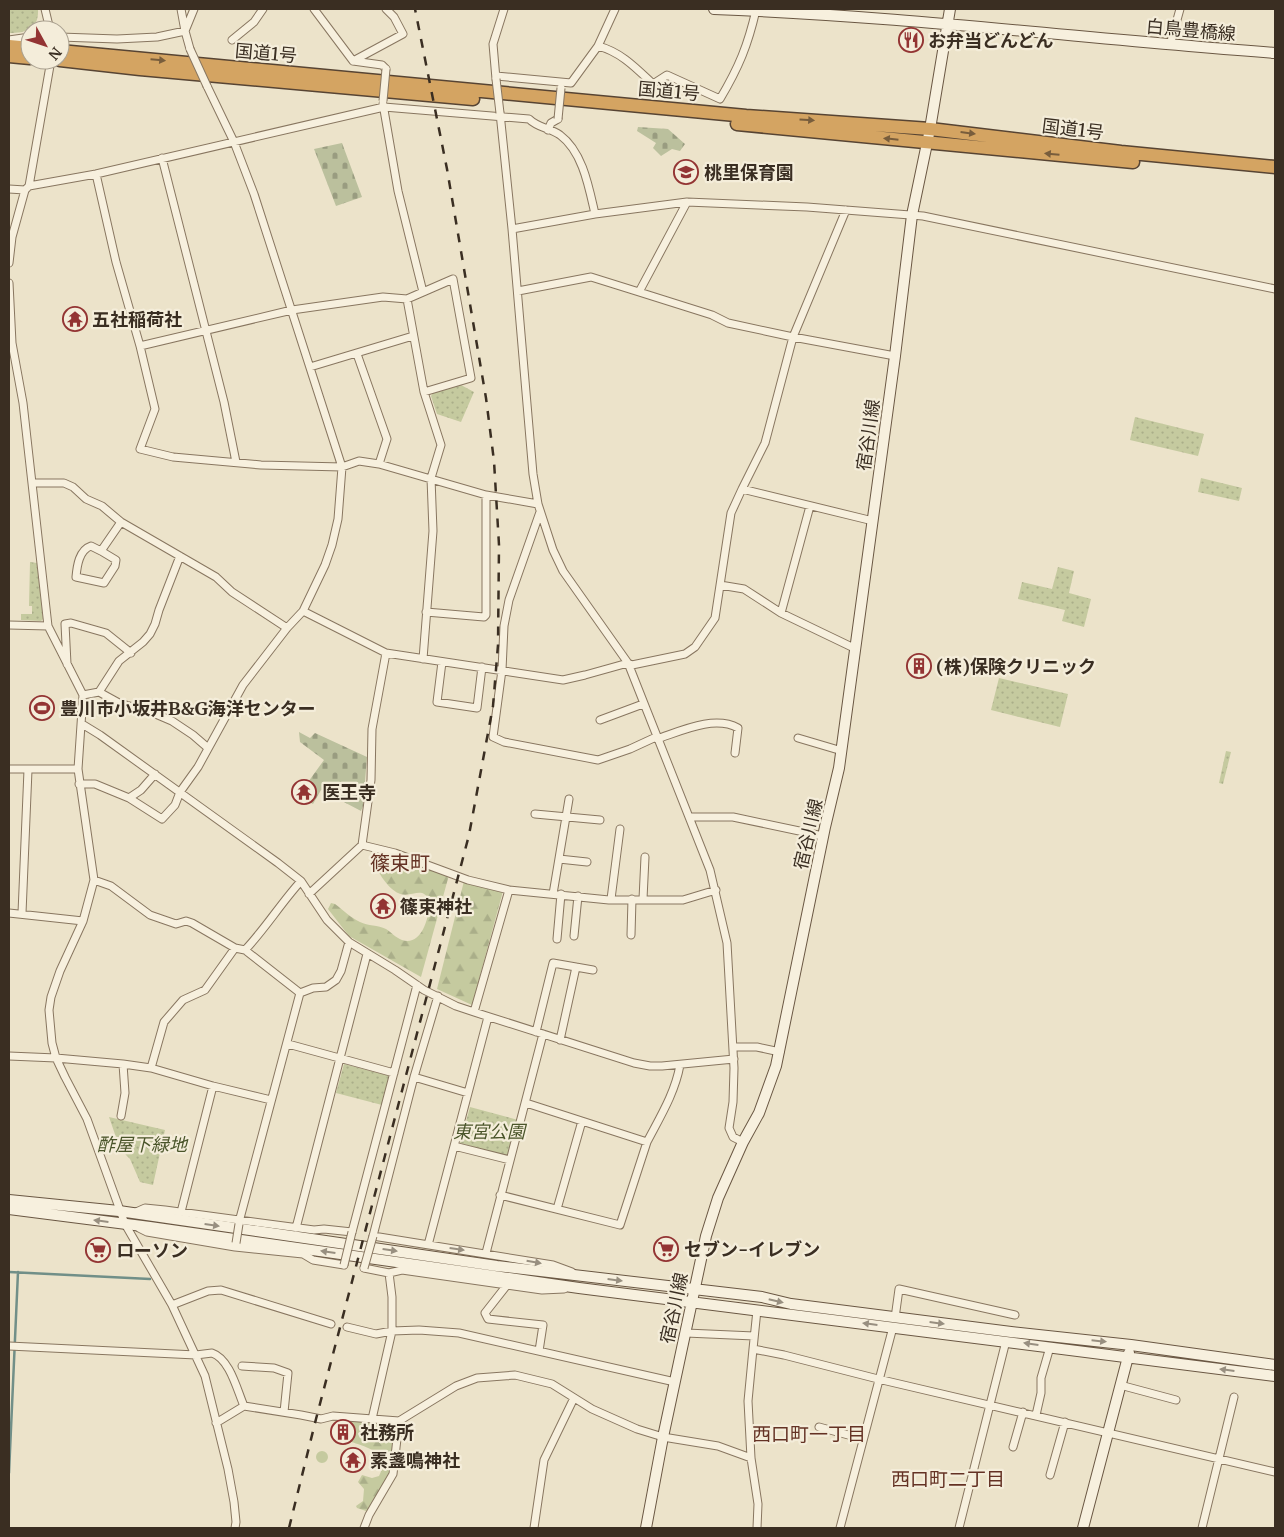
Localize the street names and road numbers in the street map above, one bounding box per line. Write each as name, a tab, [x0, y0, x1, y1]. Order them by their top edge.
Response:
street label: 白鳥豊橋線	[1145, 15, 1237, 45]
street label: 国道1号	[234, 39, 298, 67]
street label: 国道1号	[637, 77, 701, 105]
street label: 国道1号	[1041, 114, 1105, 144]
street label: 宿谷川線	[852, 398, 884, 472]
street label: 宿谷川線	[789, 796, 827, 872]
street label: 宿谷川線	[655, 1270, 693, 1346]

